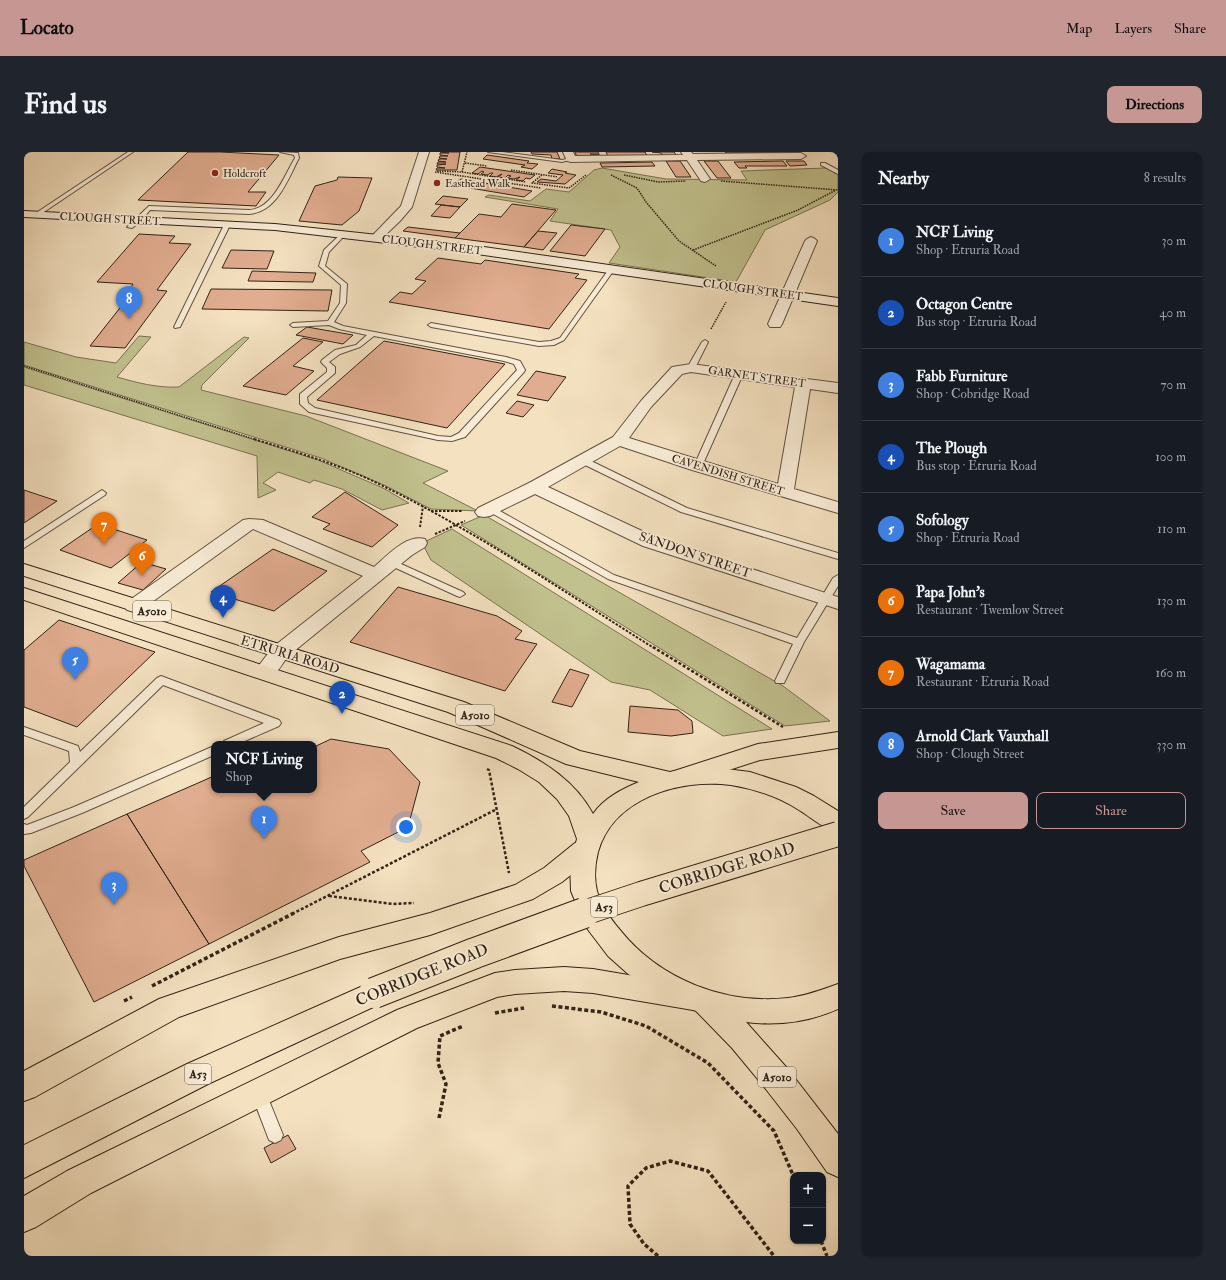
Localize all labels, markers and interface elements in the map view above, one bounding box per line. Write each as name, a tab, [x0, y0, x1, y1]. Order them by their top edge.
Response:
text: Locato	[20, 16, 74, 40]
text: Map	[1066, 20, 1092, 37]
text: Layers	[1114, 20, 1152, 37]
text: Share	[1174, 20, 1206, 37]
button: Directions	[1107, 86, 1202, 123]
text: Find us	[24, 87, 107, 122]
place label: Holdcroft	[223, 167, 267, 180]
marker: Holdcroft	[210, 168, 220, 178]
text: Nearby	[878, 168, 929, 189]
text: 8 results	[1144, 170, 1186, 186]
place label: Easthead Walk	[445, 177, 511, 190]
marker: Easthead Walk	[432, 178, 442, 188]
street label: CLOUGH STREET	[59, 210, 161, 228]
text: NCF Living	[916, 223, 993, 242]
street label: CLOUGH STREET	[381, 232, 484, 258]
text: 1	[889, 233, 893, 249]
text: 30 m	[1162, 233, 1186, 249]
text: Shop · Etruria Road	[916, 242, 1020, 258]
street label: CLOUGH STREET	[702, 277, 805, 304]
pin: 8	[116, 286, 142, 319]
text: Octagon Centre	[916, 295, 1012, 314]
text: 2	[888, 305, 894, 321]
text: 40 m	[1160, 305, 1186, 321]
text: Bus stop · Etruria Road	[916, 314, 1037, 330]
street label: GARNET STREET	[707, 364, 808, 390]
text: Fabb Furniture	[916, 367, 1008, 386]
text: 3	[889, 377, 894, 393]
text: 70 m	[1161, 377, 1186, 393]
text: Shop · Cobridge Road	[916, 386, 1029, 402]
text: The Plough	[916, 439, 987, 458]
text: 4	[887, 449, 895, 465]
text: 100 m	[1155, 449, 1186, 465]
street label: CAVENDISH STREET	[670, 452, 787, 499]
text: Bus stop · Etruria Road	[916, 458, 1037, 474]
text: Sofology	[916, 511, 969, 530]
pin: 7	[91, 512, 117, 545]
text: 5	[888, 521, 894, 537]
text: 110 m	[1157, 521, 1186, 537]
street label: SANDON STREET	[637, 528, 753, 582]
text: Shop · Etruria Road	[916, 530, 1020, 546]
pin: 6	[129, 543, 155, 576]
text: Papa John's	[916, 583, 985, 602]
pin: 4	[210, 585, 236, 618]
text: 6	[888, 593, 894, 609]
text: 130 m	[1157, 593, 1186, 609]
road number: A5010	[133, 601, 171, 621]
text: Restaurant · Twemlow Street	[916, 602, 1064, 618]
street label: ETRURIA ROAD	[239, 632, 341, 678]
pin: 5	[62, 647, 88, 680]
text: Wagamama	[916, 655, 985, 674]
text: 7	[888, 665, 894, 681]
text: 160 m	[1155, 665, 1186, 681]
text: Restaurant · Etruria Road	[916, 674, 1049, 690]
pin: 2	[329, 681, 355, 714]
road number: A5010	[456, 705, 494, 725]
text: Arnold Clark Vauxhall	[916, 727, 1049, 746]
text: 8	[888, 737, 894, 753]
text: 330 m	[1157, 737, 1186, 753]
popup	[211, 741, 317, 793]
text: Shop · Clough Street	[916, 746, 1024, 762]
text: NCF Living	[225, 750, 303, 769]
text: Shop	[225, 769, 252, 785]
button: Save	[878, 792, 1028, 829]
button: Share	[1036, 792, 1186, 829]
pin: 1	[251, 806, 277, 839]
your location	[396, 817, 416, 837]
street label: COBRIDGE ROAD	[656, 838, 798, 898]
pin: 3	[101, 872, 127, 905]
road number: A53	[591, 897, 617, 917]
street label: COBRIDGE ROAD	[353, 939, 491, 1011]
road number: A53	[185, 1064, 211, 1084]
road number: A5010	[758, 1067, 796, 1087]
map controls	[790, 1172, 826, 1244]
button: +	[790, 1172, 826, 1208]
button: −	[790, 1208, 826, 1244]

